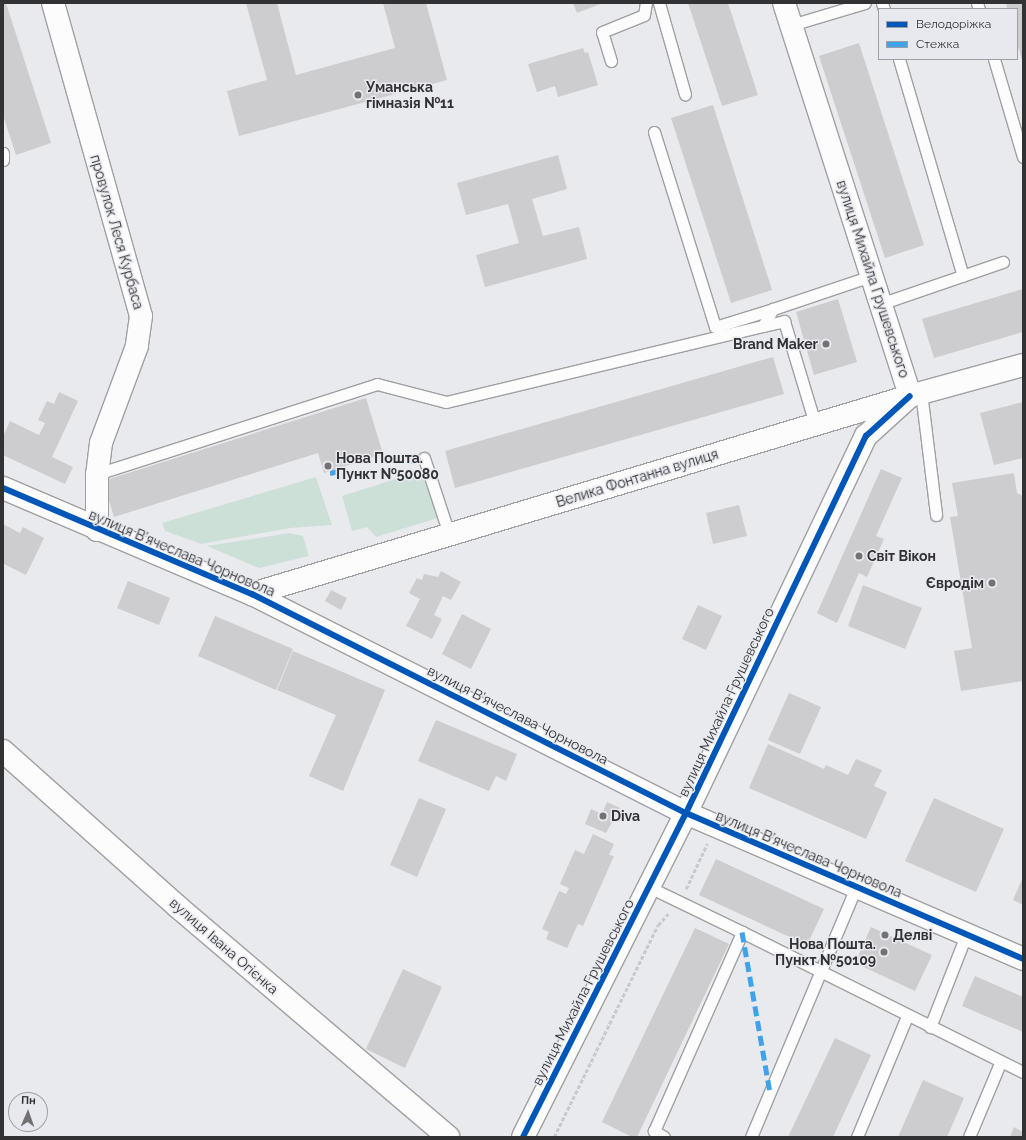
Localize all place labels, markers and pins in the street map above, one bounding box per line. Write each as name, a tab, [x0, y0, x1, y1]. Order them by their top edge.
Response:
place label: Уманська гімназія №11	[366, 79, 454, 112]
marker: Уманська гімназія №11	[353, 90, 363, 100]
place label: Brand Maker	[733, 336, 818, 352]
marker: Brand Maker	[821, 339, 831, 349]
place label: Нова Пошта. Пункт №50080	[336, 450, 439, 482]
marker: Нова Пошта. Пункт №50080	[323, 461, 333, 471]
place label: Світ Вікон	[867, 548, 936, 564]
marker: Світ Вікон	[854, 551, 864, 561]
place label: Євродім	[926, 575, 984, 591]
marker: Євродім	[987, 578, 997, 588]
place label: Diva	[611, 808, 640, 824]
marker: Diva	[598, 811, 608, 821]
place label: Делві	[893, 927, 932, 943]
marker: Делві	[880, 930, 890, 940]
place label: Нова Пошта. Пункт №50109	[775, 936, 876, 968]
marker: Нова Пошта. Пункт №50109	[879, 947, 889, 957]

